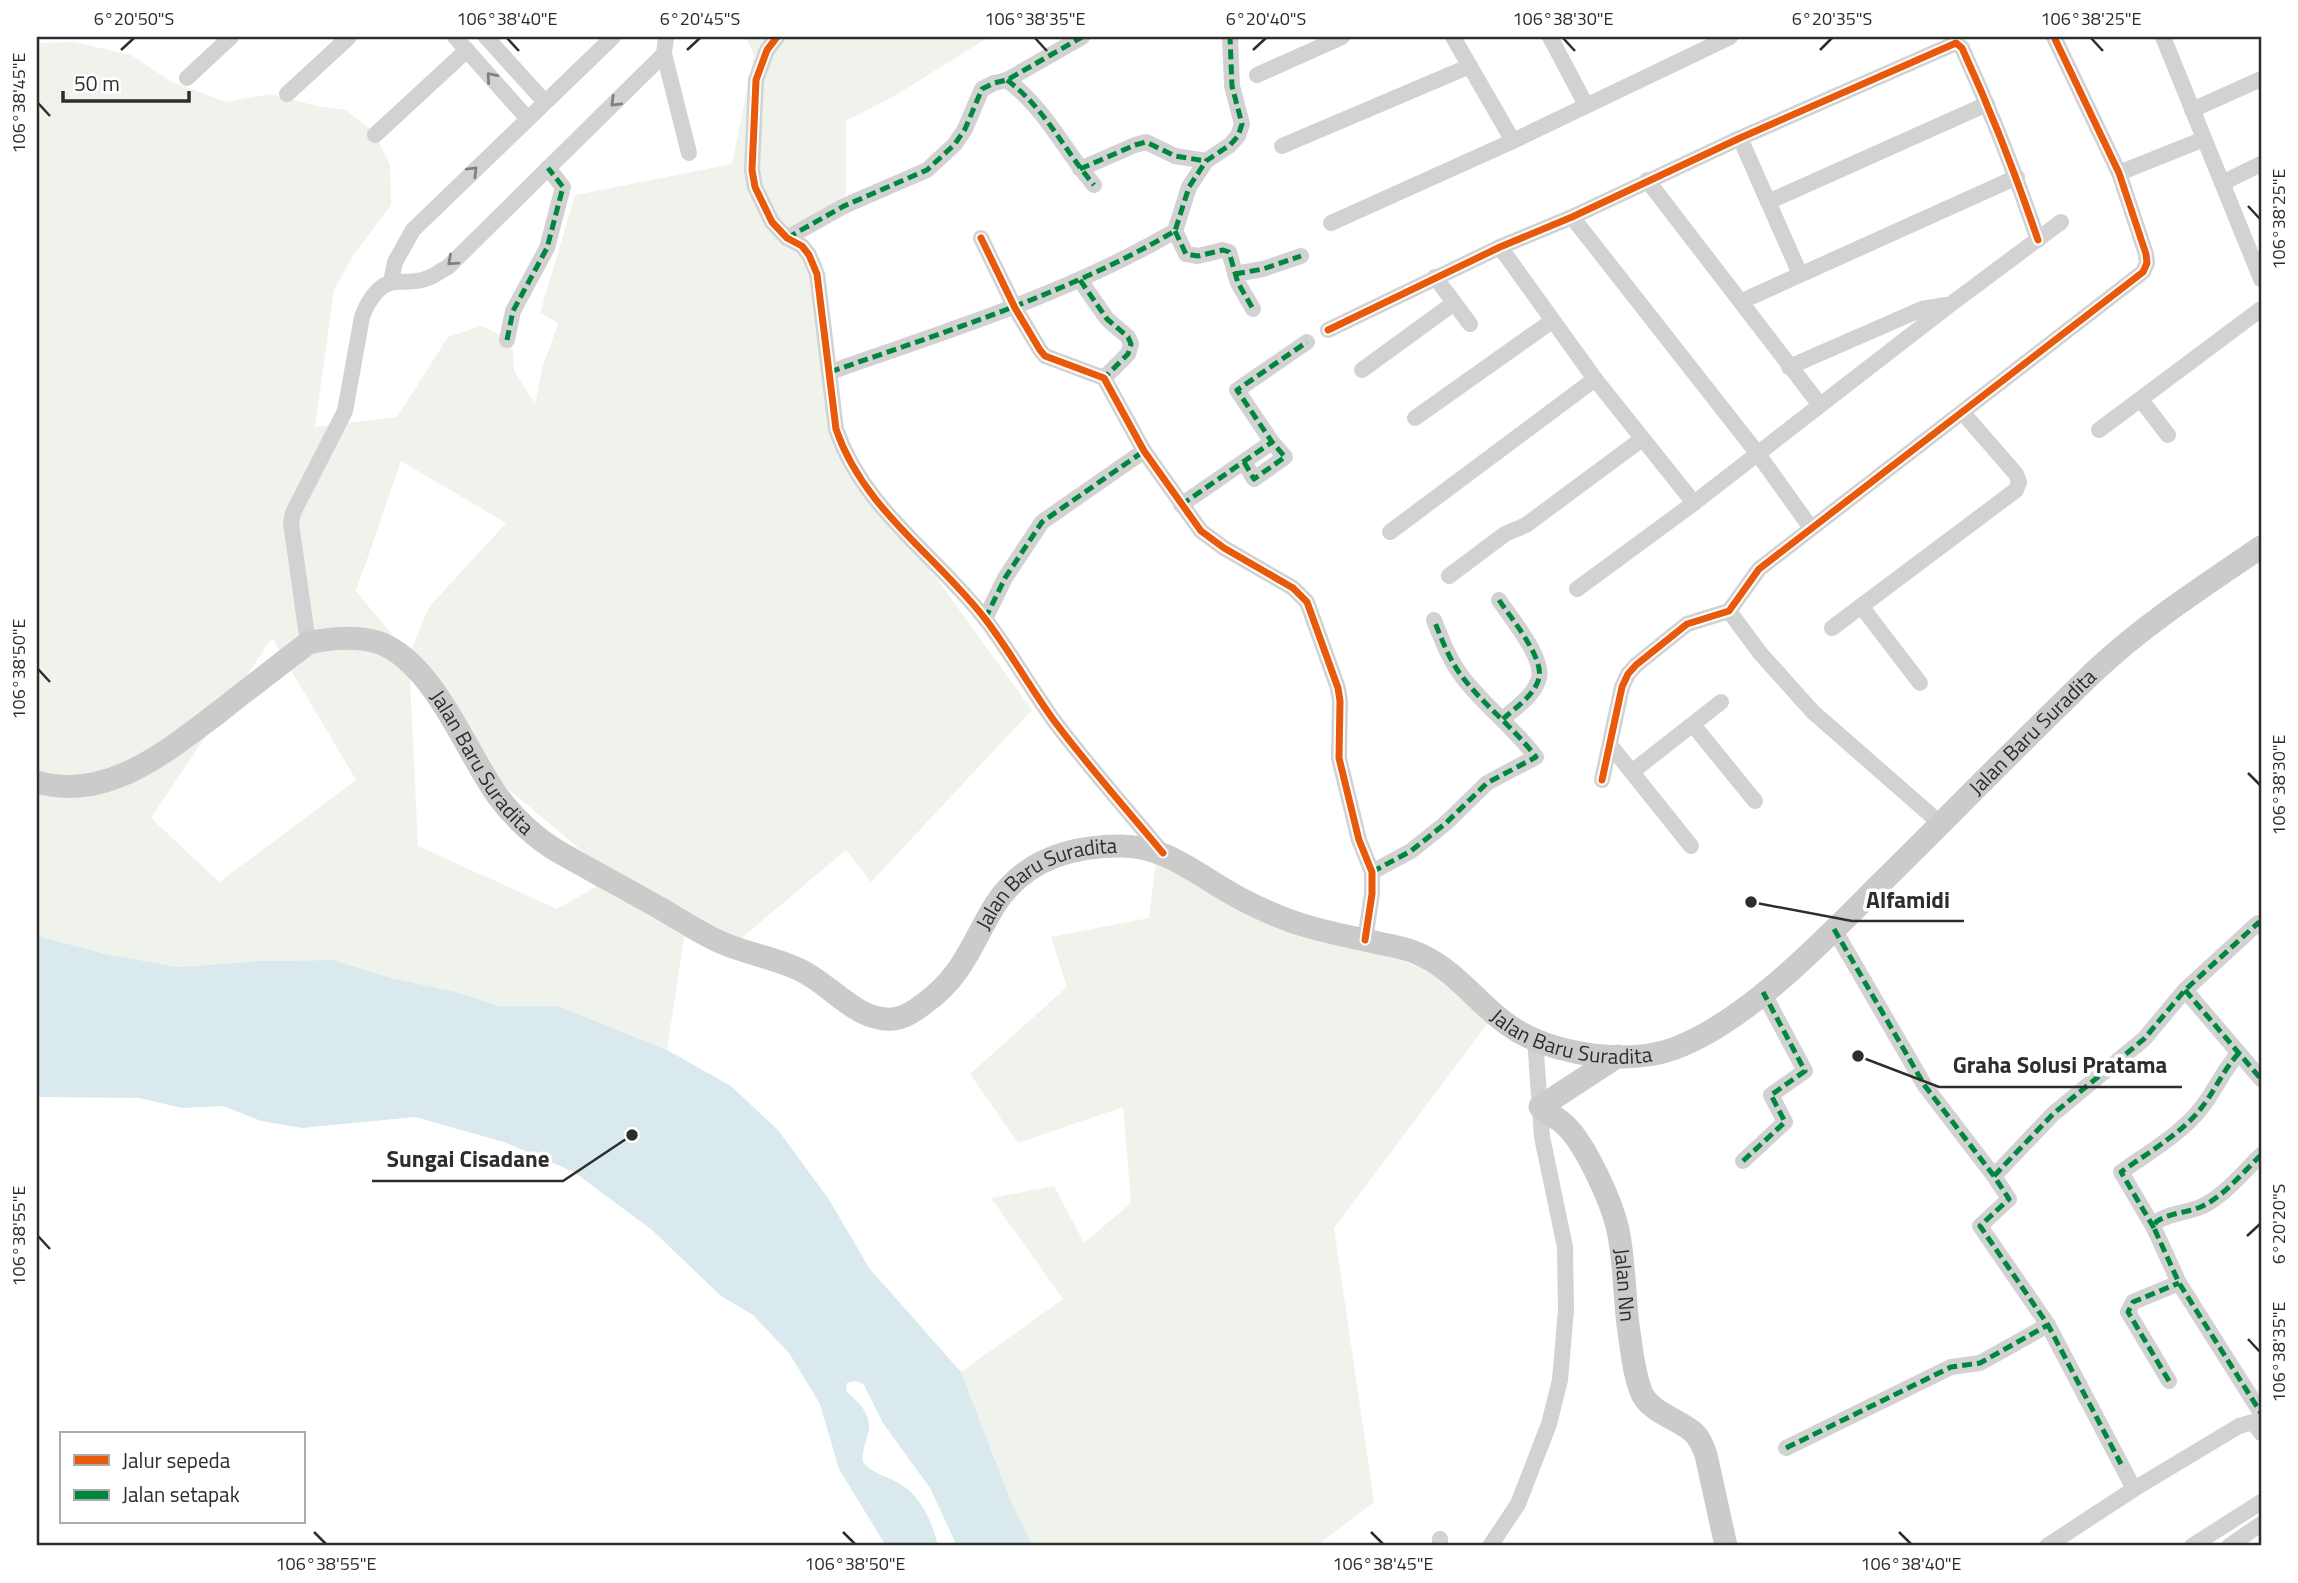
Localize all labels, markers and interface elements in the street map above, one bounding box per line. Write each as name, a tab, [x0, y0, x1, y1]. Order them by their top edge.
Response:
text: 6°20'50"S	[94, 5, 174, 32]
text: 106°38'40"E	[456, 5, 558, 32]
text: 6°20'45"S	[660, 5, 740, 32]
text: 106°38'35"E	[984, 5, 1086, 32]
text: 6°20'40"S	[1226, 5, 1306, 32]
text: 106°38'30"E	[1512, 5, 1614, 32]
text: 6°20'35"S	[1792, 5, 1872, 32]
text: 106°38'25"E	[2040, 5, 2142, 32]
text: 106°38'45"E	[5, 52, 32, 154]
scale bar	[63, 60, 189, 104]
text: 50 m	[74, 67, 120, 99]
one-way arrow	[487, 72, 499, 85]
one-way arrow	[610, 94, 623, 107]
one-way arrow	[465, 166, 478, 179]
text: 106°38'25"E	[2265, 168, 2292, 270]
one-way arrow	[447, 253, 460, 265]
text: 106°38'50"E	[5, 618, 32, 720]
street label: Jalan Baru Suradita	[1961, 661, 2103, 802]
street label: Jalan Baru Suradita	[423, 683, 542, 842]
text: 106°38'30"E	[2265, 734, 2292, 836]
street label: Jalan Baru Suradita	[967, 829, 1118, 935]
callout: Alfamidi	[1852, 877, 1964, 921]
text: Alfamidi	[1866, 882, 1950, 917]
street label: Jalan Baru Suradita	[1484, 1001, 1654, 1072]
callout: Graha Solusi Pratama	[1939, 1043, 2182, 1087]
text: Graha Solusi Pratama	[1953, 1047, 2167, 1082]
callout: Sungai Cisadane	[372, 1137, 563, 1181]
text: Sungai Cisadane	[387, 1141, 549, 1176]
text: 6°20'20"S	[2265, 1184, 2292, 1264]
text: 106°38'55"E	[5, 1185, 32, 1287]
street label: Jalan Nn	[1606, 1246, 1645, 1323]
text: 106°38'35"E	[2265, 1301, 2292, 1403]
legend	[60, 1432, 304, 1524]
text: Jalur sepeda	[122, 1444, 231, 1476]
text: Jalan setapak	[122, 1478, 240, 1510]
text: 106°38'55"E	[275, 1550, 377, 1577]
text: 106°38'50"E	[804, 1550, 906, 1577]
text: 106°38'45"E	[1332, 1550, 1434, 1577]
text: 106°38'40"E	[1860, 1550, 1962, 1577]

